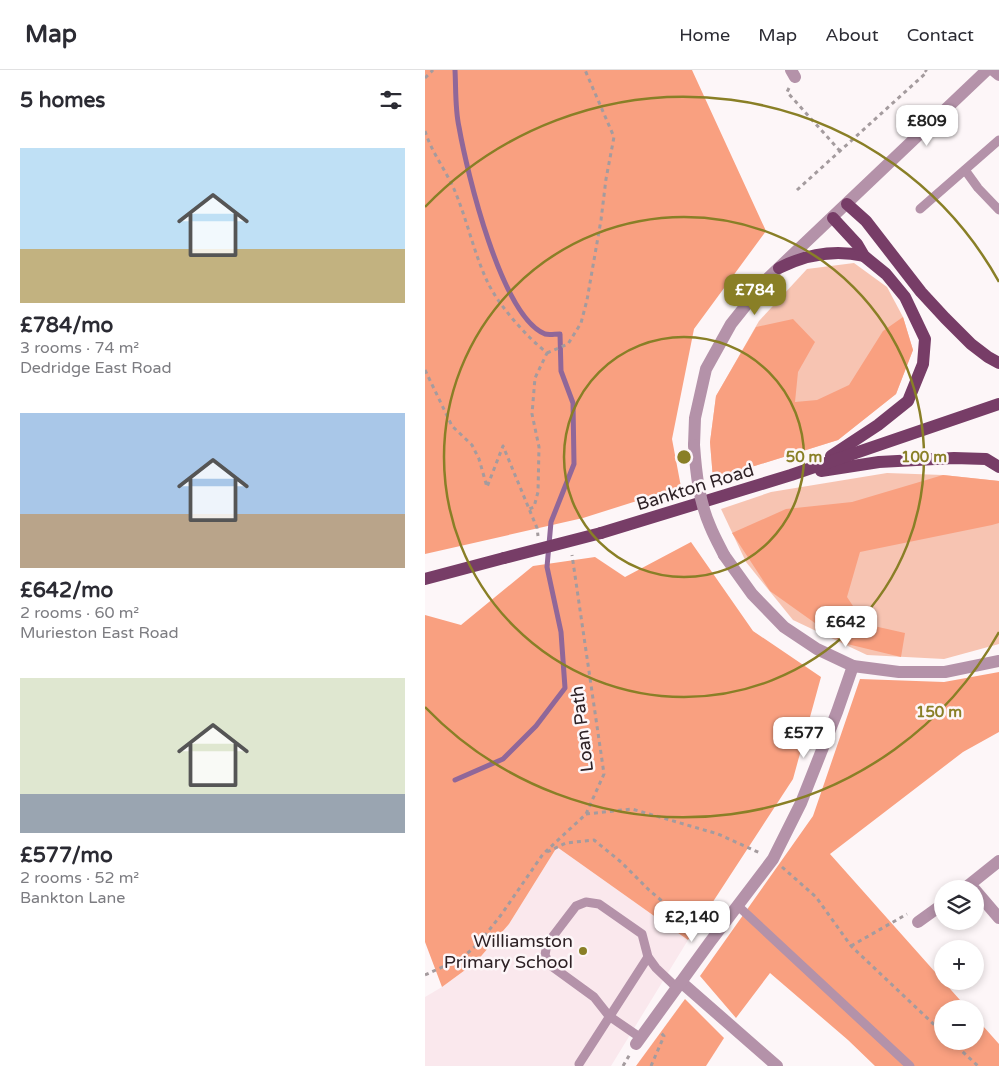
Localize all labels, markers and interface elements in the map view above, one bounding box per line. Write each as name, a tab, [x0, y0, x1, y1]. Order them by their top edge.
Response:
text: Map	[25, 20, 77, 49]
text: Home	[679, 24, 730, 46]
text: Map	[758, 24, 797, 46]
text: About	[825, 24, 879, 46]
text: Contact	[907, 24, 974, 46]
icon: filters	[377, 86, 405, 114]
text: 5 homes	[20, 88, 105, 113]
pin: £809	[897, 104, 957, 147]
text: £809	[907, 111, 947, 131]
icon: home	[168, 180, 258, 270]
pin: £784	[725, 274, 785, 316]
text: £784	[735, 280, 775, 300]
text: £784/mo	[20, 313, 113, 338]
text: 3 rooms · 74 m²	[20, 338, 139, 358]
text: Dedridge East Road	[20, 358, 172, 378]
icon: home	[168, 445, 258, 535]
centre of rings	[675, 448, 693, 466]
text: 50 m	[786, 448, 822, 466]
text: 100 m	[901, 448, 947, 466]
street label: Bankton Road	[633, 459, 757, 515]
text: £642/mo	[20, 578, 113, 603]
text: 2 rooms · 60 m²	[20, 603, 139, 623]
pin: £642	[816, 606, 876, 648]
text: £642	[826, 612, 866, 632]
text: Murieston East Road	[20, 623, 179, 643]
street label: Loan Path	[566, 685, 598, 773]
text: 150 m	[916, 703, 962, 721]
icon: home	[168, 710, 258, 800]
pin: £577	[774, 716, 834, 759]
text: £577	[784, 723, 824, 743]
text: £577/mo	[20, 843, 113, 868]
text: 2 rooms · 52 m²	[20, 868, 139, 888]
map controls	[934, 880, 984, 1050]
button: layers	[934, 880, 984, 930]
text: Bankton Lane	[20, 888, 125, 908]
pin: £2,140	[651, 900, 733, 943]
text: £2,140	[665, 907, 719, 927]
place label: Williamston Primary School	[444, 930, 573, 973]
button: +	[934, 940, 984, 990]
marker: Williamston Primary School	[577, 945, 589, 957]
button: −	[934, 1000, 984, 1050]

